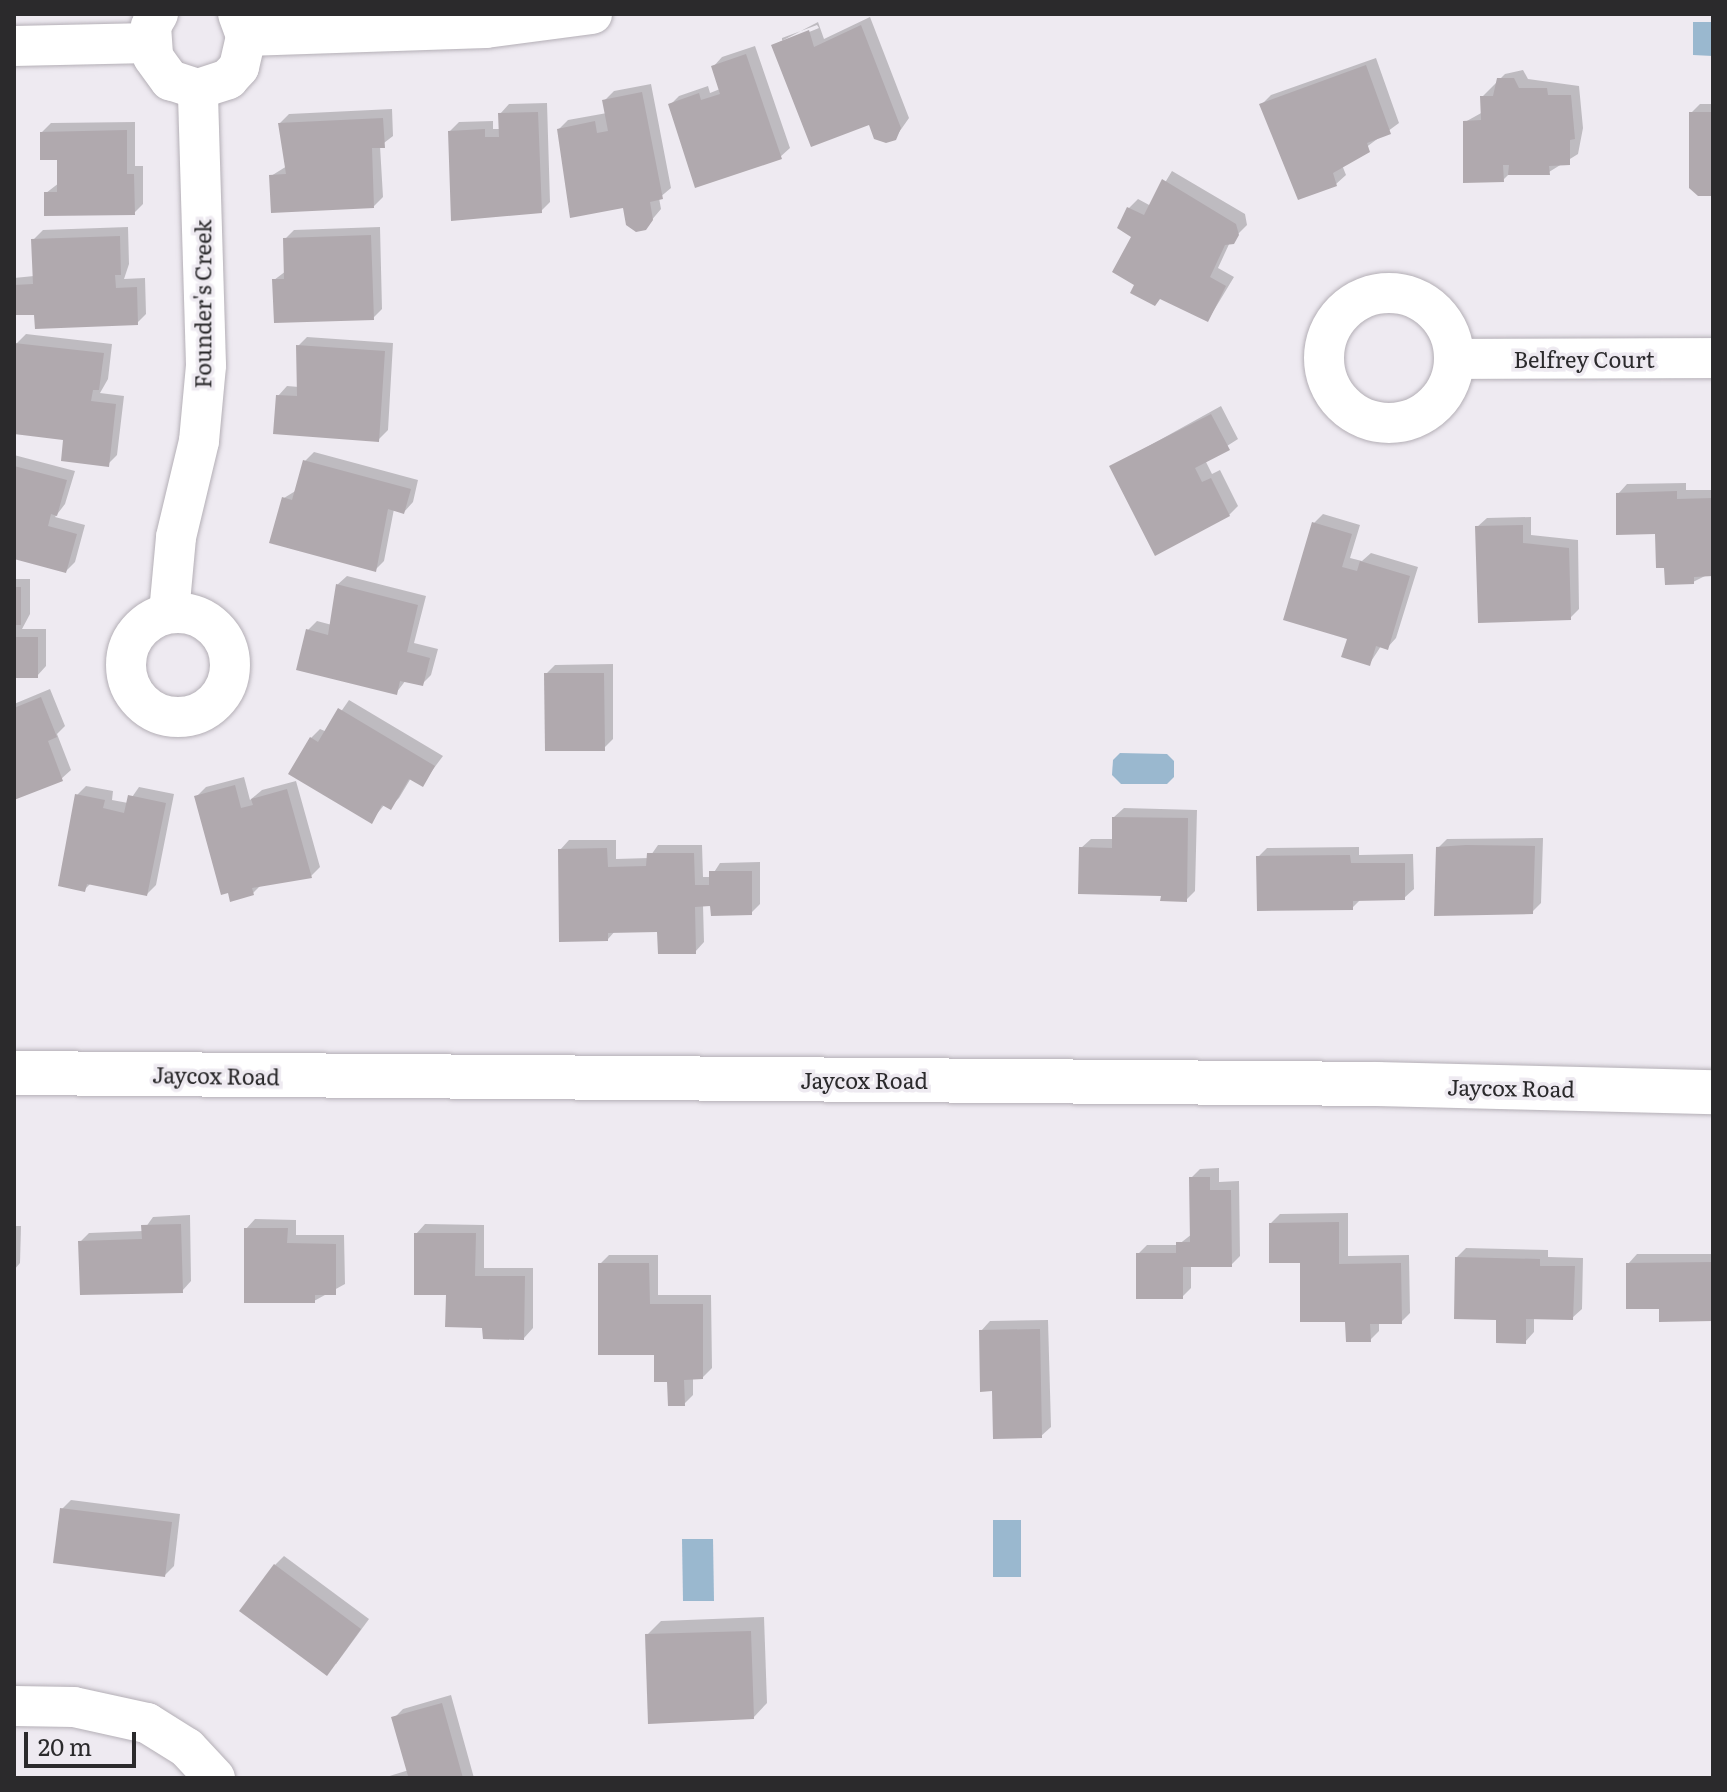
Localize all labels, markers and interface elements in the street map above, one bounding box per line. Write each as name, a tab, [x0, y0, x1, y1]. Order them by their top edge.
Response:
street label: Founder's Creek	[189, 220, 215, 388]
street label: Belfrey Court	[1513, 346, 1655, 372]
street label: Jaycox Road	[152, 1061, 280, 1089]
street label: Jaycox Road	[800, 1067, 928, 1093]
street label: Jaycox Road	[1447, 1073, 1575, 1101]
scale bar	[28, 1716, 140, 1766]
text: 20 m	[38, 1728, 92, 1763]

